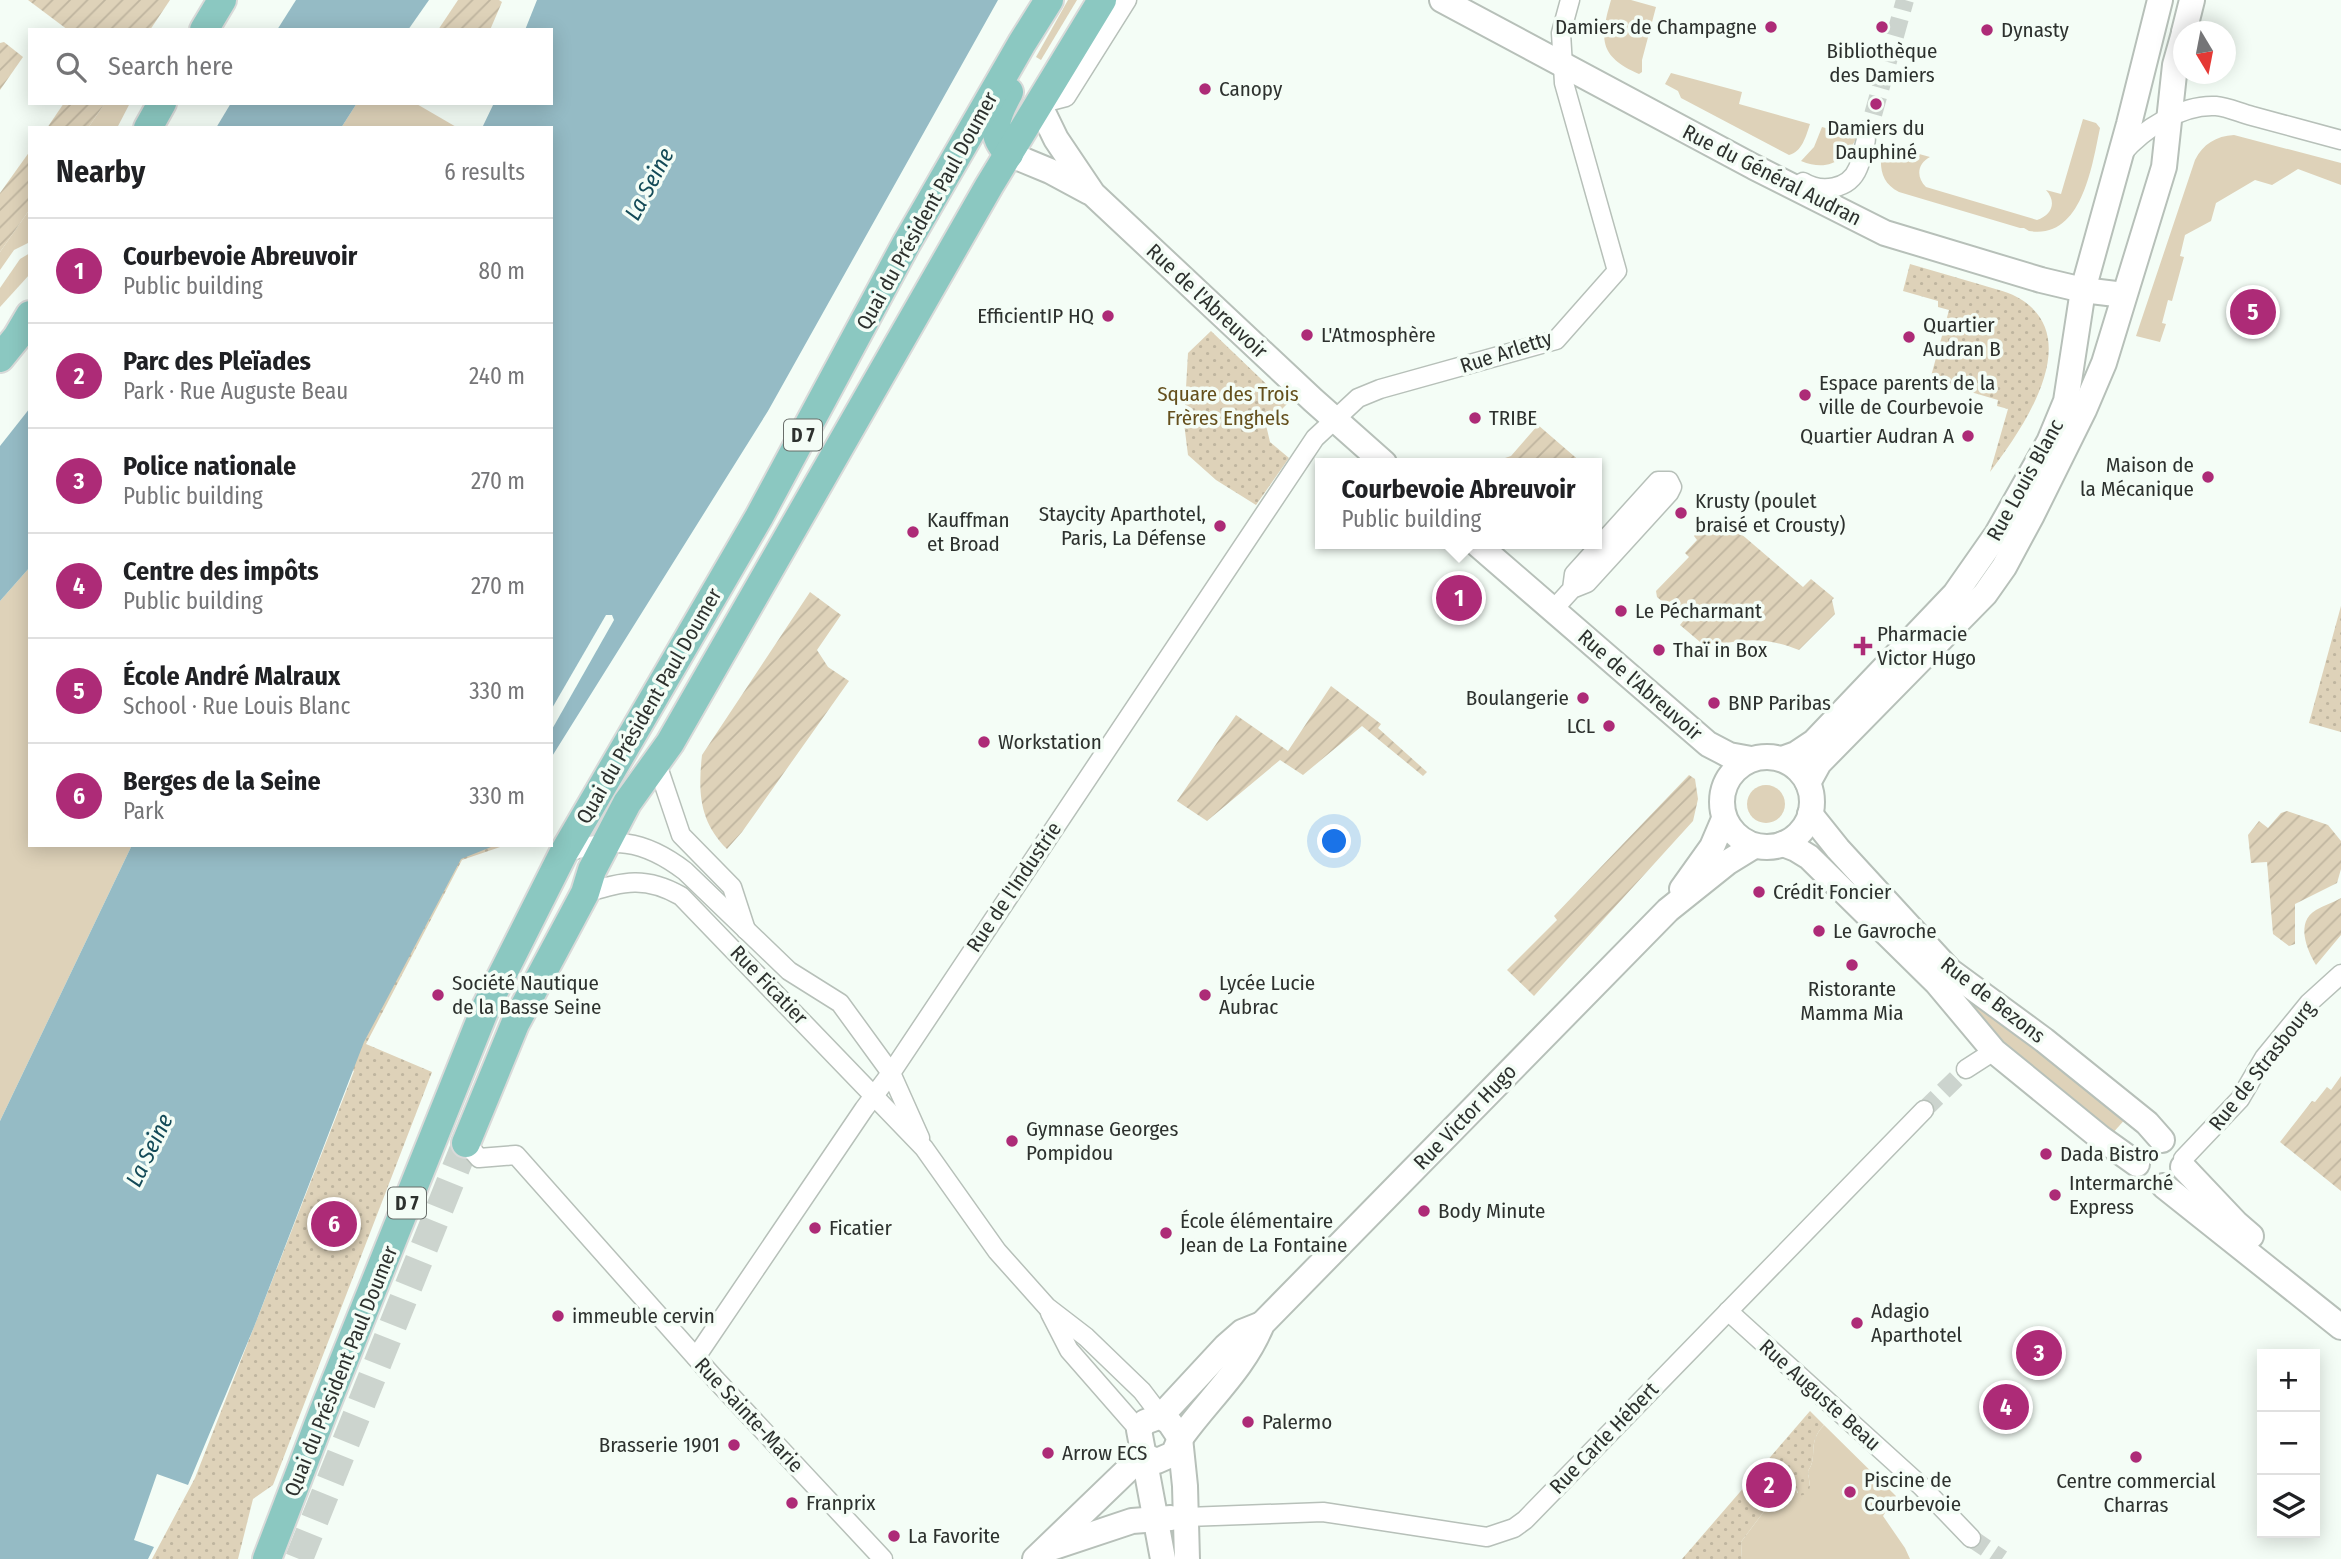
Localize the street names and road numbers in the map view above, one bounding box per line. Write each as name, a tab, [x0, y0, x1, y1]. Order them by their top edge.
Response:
street label: Quai du Président Paul Doumer	[851, 87, 1004, 335]
street label: Rue du Général Audran	[1678, 119, 1866, 231]
street label: Rue de l'Abreuvoir	[1141, 238, 1274, 364]
street label: Rue Arletty	[1457, 325, 1556, 379]
street label: Rue Louis Blanc	[1981, 415, 2069, 545]
road number: D 7	[784, 420, 822, 450]
street label: Quai du Président Paul Doumer	[571, 583, 728, 829]
street label: Rue de l'Abreuvoir	[1572, 624, 1708, 747]
street label: Rue de l'Industrie	[961, 817, 1067, 957]
street label: Rue Ficatier	[725, 940, 814, 1031]
street label: Rue de Bezons	[1936, 951, 2050, 1049]
street label: Rue de Strasbourg	[2203, 996, 2321, 1136]
street label: Rue Victor Hugo	[1408, 1059, 1522, 1175]
road number: D 7	[388, 1188, 426, 1218]
street label: Quai du Président Paul Doumer	[279, 1241, 404, 1500]
street label: Rue Auguste Beau	[1754, 1334, 1886, 1456]
street label: Rue Sainte-Marie	[689, 1352, 809, 1478]
street label: Rue Carle Hébert	[1544, 1377, 1664, 1499]

